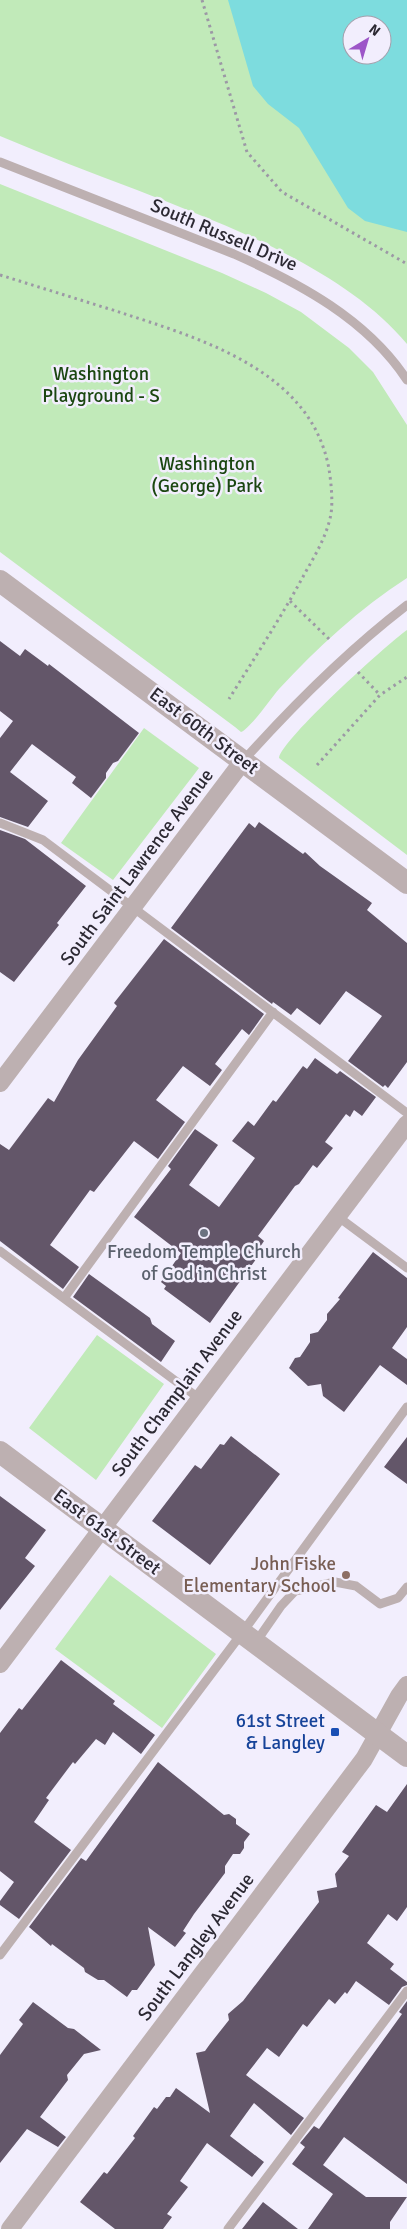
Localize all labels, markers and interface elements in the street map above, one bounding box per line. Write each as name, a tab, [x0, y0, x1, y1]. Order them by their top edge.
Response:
north arrow	[342, 15, 392, 65]
text: N	[366, 20, 384, 40]
street label: South Russell Drive	[147, 193, 301, 277]
park label: Washington Playground - S	[42, 362, 160, 408]
park label: Washington (George) Park	[151, 452, 263, 498]
street label: East 60th Street	[145, 682, 264, 780]
street label: South Saint Lawrence Avenue	[55, 764, 219, 970]
marker: Freedom Temple Church of God in Christ	[198, 1227, 210, 1239]
place label: Freedom Temple Church of God in Christ	[107, 1240, 301, 1286]
street label: South Champlain Avenue	[106, 1305, 248, 1481]
street label: East 61st Street	[48, 1484, 166, 1580]
place label: John Fiske Elementary School	[183, 1552, 336, 1598]
marker: John Fiske Elementary School	[340, 1569, 352, 1581]
place label: 61st Street & Langley	[236, 1709, 325, 1755]
marker: 61st Street & Langley	[329, 1726, 341, 1738]
street label: South Langley Avenue	[133, 1868, 259, 2026]

